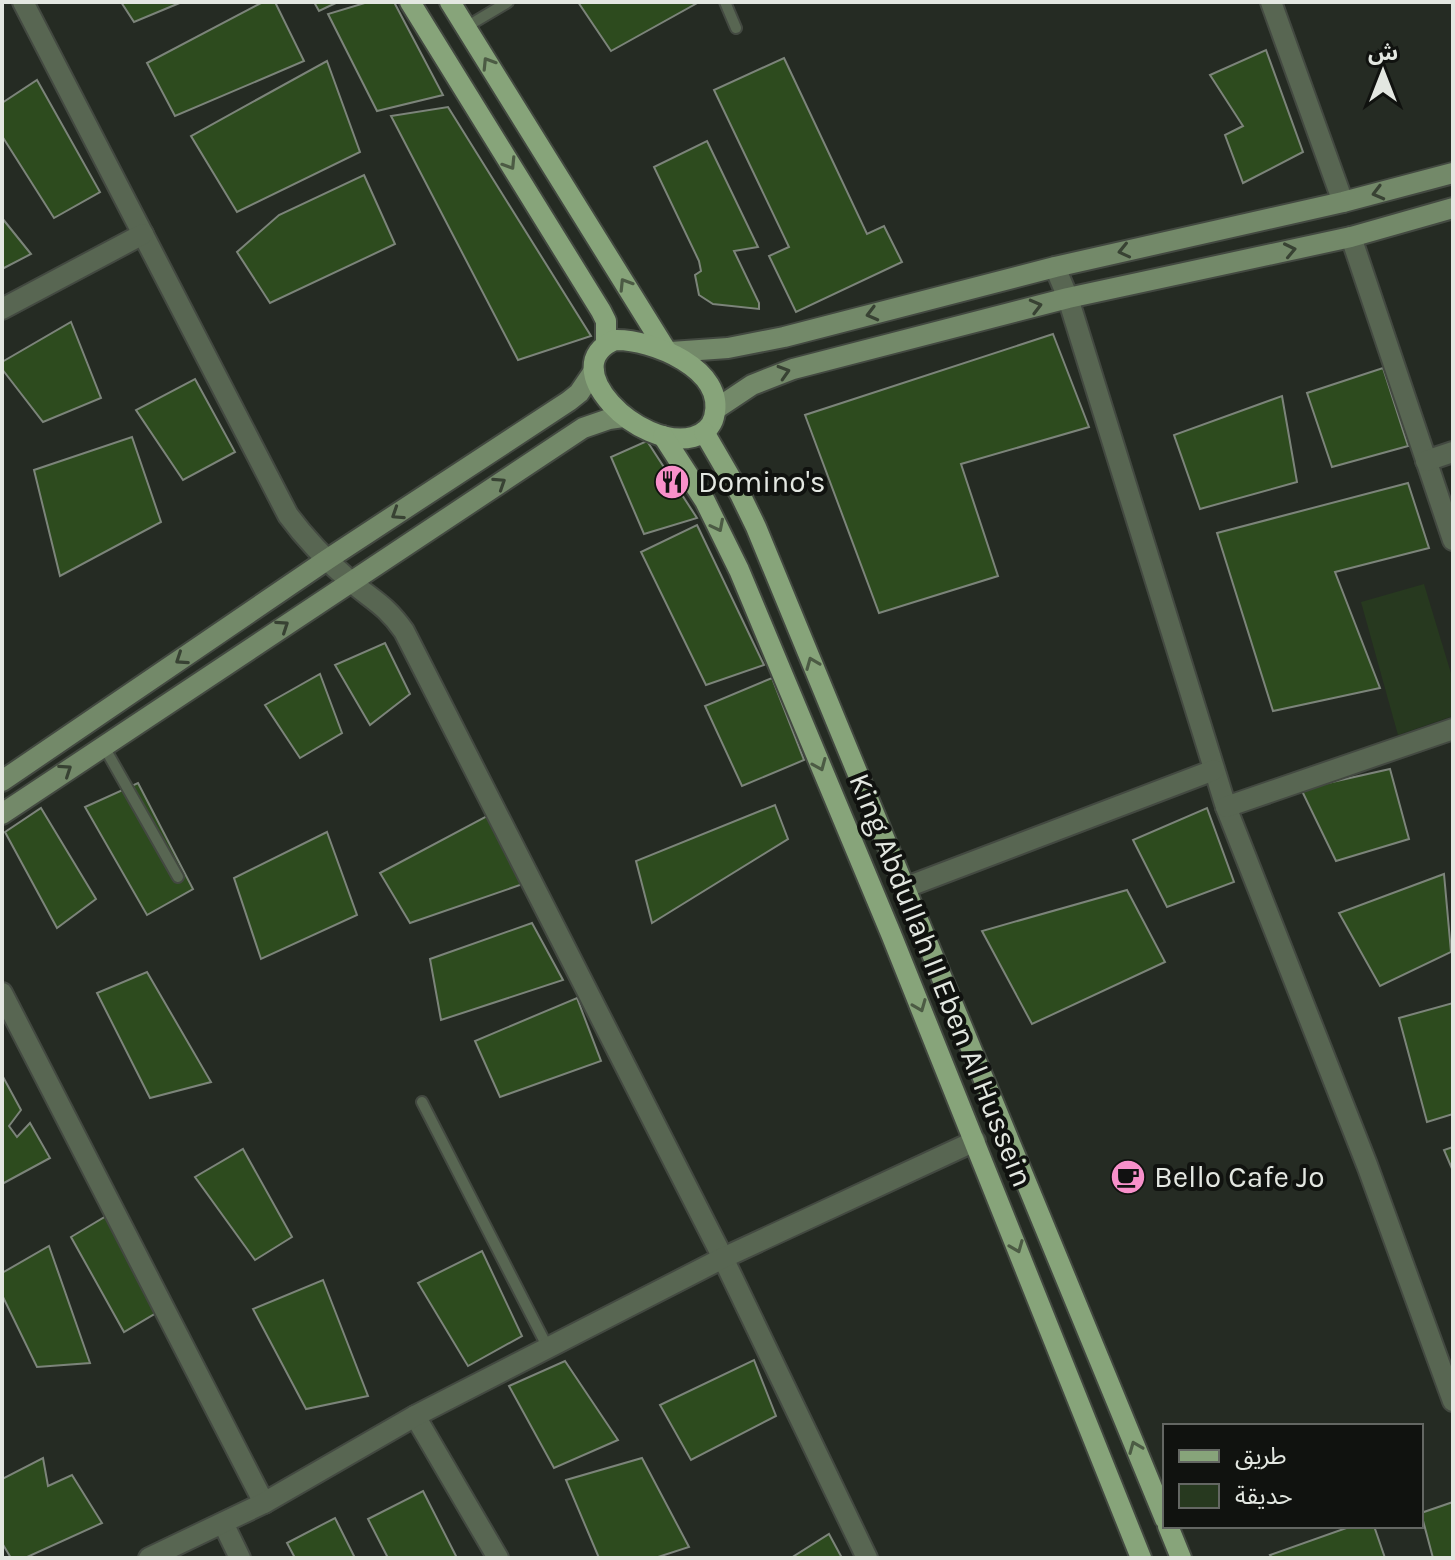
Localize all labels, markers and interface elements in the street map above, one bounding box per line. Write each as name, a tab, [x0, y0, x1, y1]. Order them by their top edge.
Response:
north arrow	[1343, 32, 1423, 112]
text: ش	[1368, 40, 1398, 66]
one-way arrow	[482, 57, 497, 72]
one-way arrow	[500, 155, 515, 169]
one-way arrow	[1371, 183, 1385, 200]
one-way arrow	[1118, 242, 1132, 259]
one-way arrow	[1282, 242, 1296, 259]
one-way arrow	[619, 278, 635, 293]
one-way arrow	[1028, 299, 1042, 316]
one-way arrow	[866, 304, 879, 321]
one-way arrow	[777, 365, 791, 381]
restaurant icon: Domino's	[653, 463, 691, 501]
place label: Domino's	[698, 464, 826, 500]
one-way arrow	[491, 478, 506, 493]
one-way arrow	[391, 505, 405, 520]
one-way arrow	[709, 518, 724, 533]
one-way arrow	[274, 620, 288, 635]
one-way arrow	[175, 649, 189, 664]
one-way arrow	[805, 657, 822, 671]
one-way arrow	[811, 757, 827, 771]
one-way arrow	[58, 765, 72, 780]
street label: King Abdullah II Eben Al Hussein	[841, 768, 1041, 1192]
one-way arrow	[910, 998, 927, 1012]
cafe icon: Bello Cafe Jo	[1109, 1158, 1147, 1196]
place label: Bello Cafe Jo	[1154, 1159, 1325, 1195]
one-way arrow	[1007, 1239, 1024, 1253]
legend	[1163, 1424, 1423, 1528]
one-way arrow	[1129, 1441, 1145, 1455]
text: طريق	[1235, 1442, 1287, 1471]
text: حديقة	[1235, 1482, 1293, 1510]

